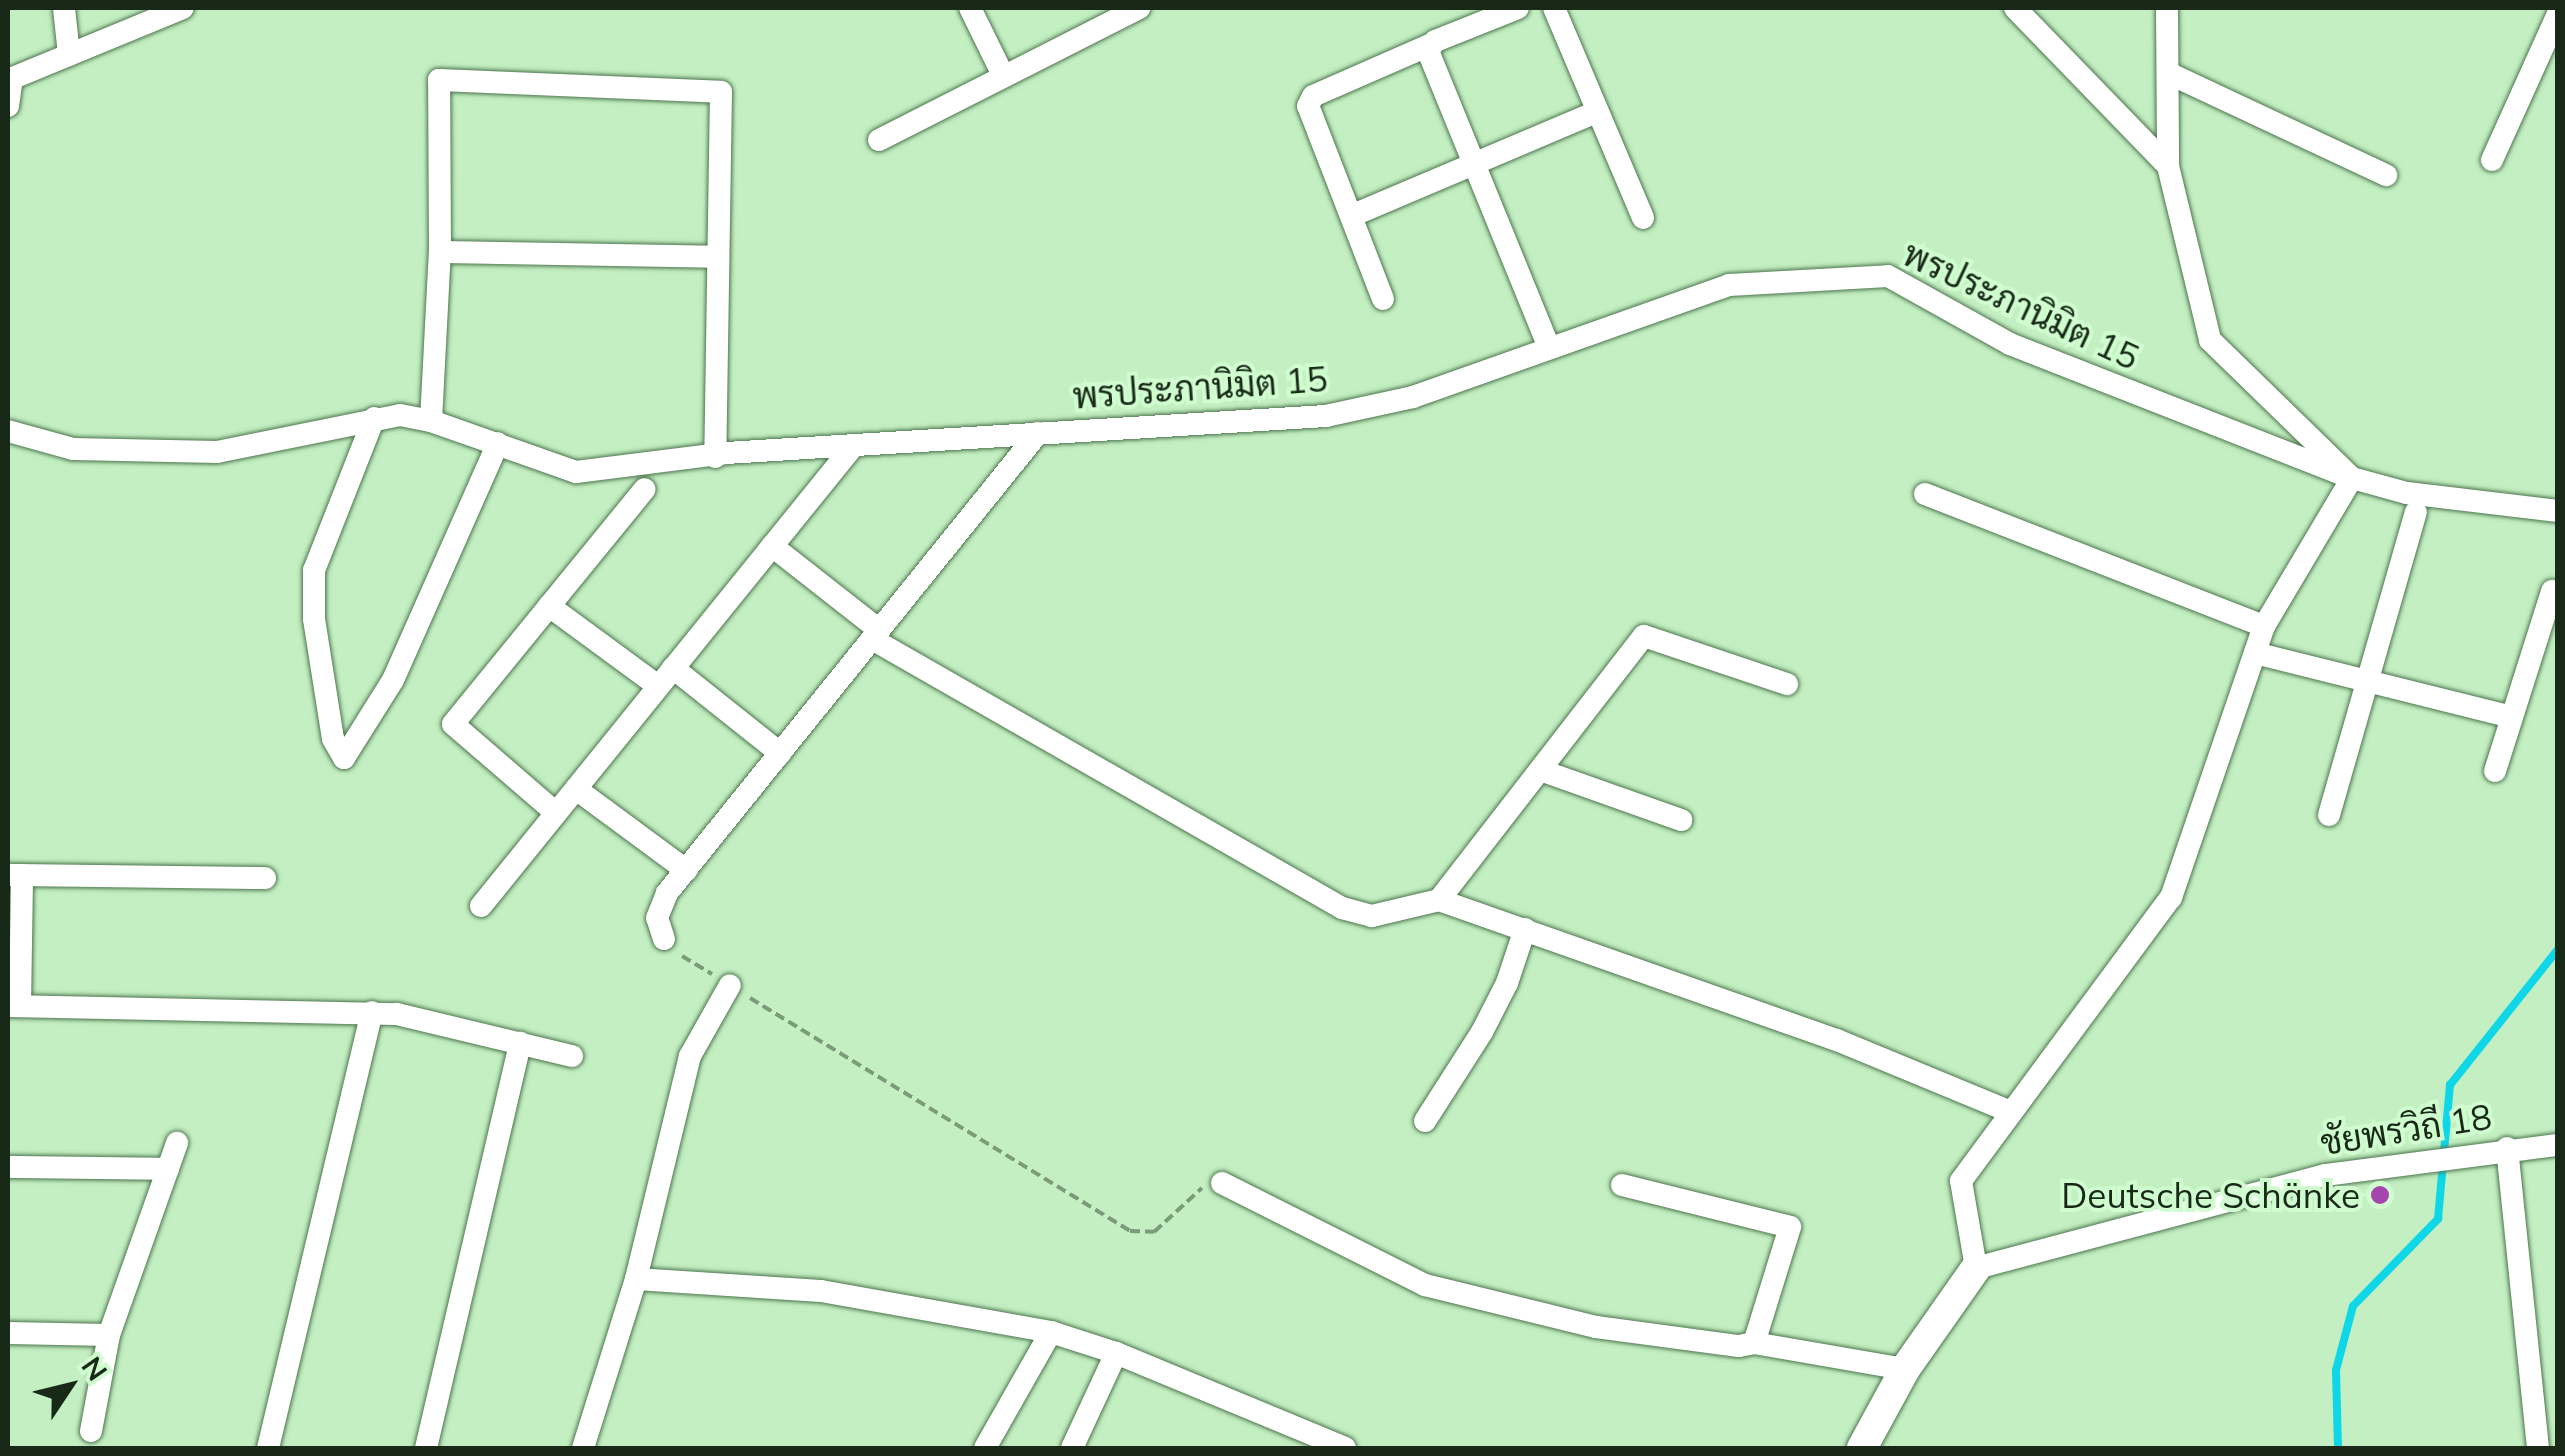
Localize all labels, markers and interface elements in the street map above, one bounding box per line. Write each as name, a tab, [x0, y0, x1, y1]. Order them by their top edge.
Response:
street label: พรประภานิมิต 15	[1896, 232, 2146, 378]
street label: พรประภานิมิต 15	[1071, 357, 1329, 417]
street label: ชัยพรวิถี 18	[2317, 1095, 2495, 1163]
place label: Deutsche Schänke	[2061, 1174, 2360, 1216]
marker: Deutsche Schänke	[2369, 1184, 2391, 1206]
north arrow	[20, 1336, 120, 1436]
text: N	[75, 1350, 115, 1387]

